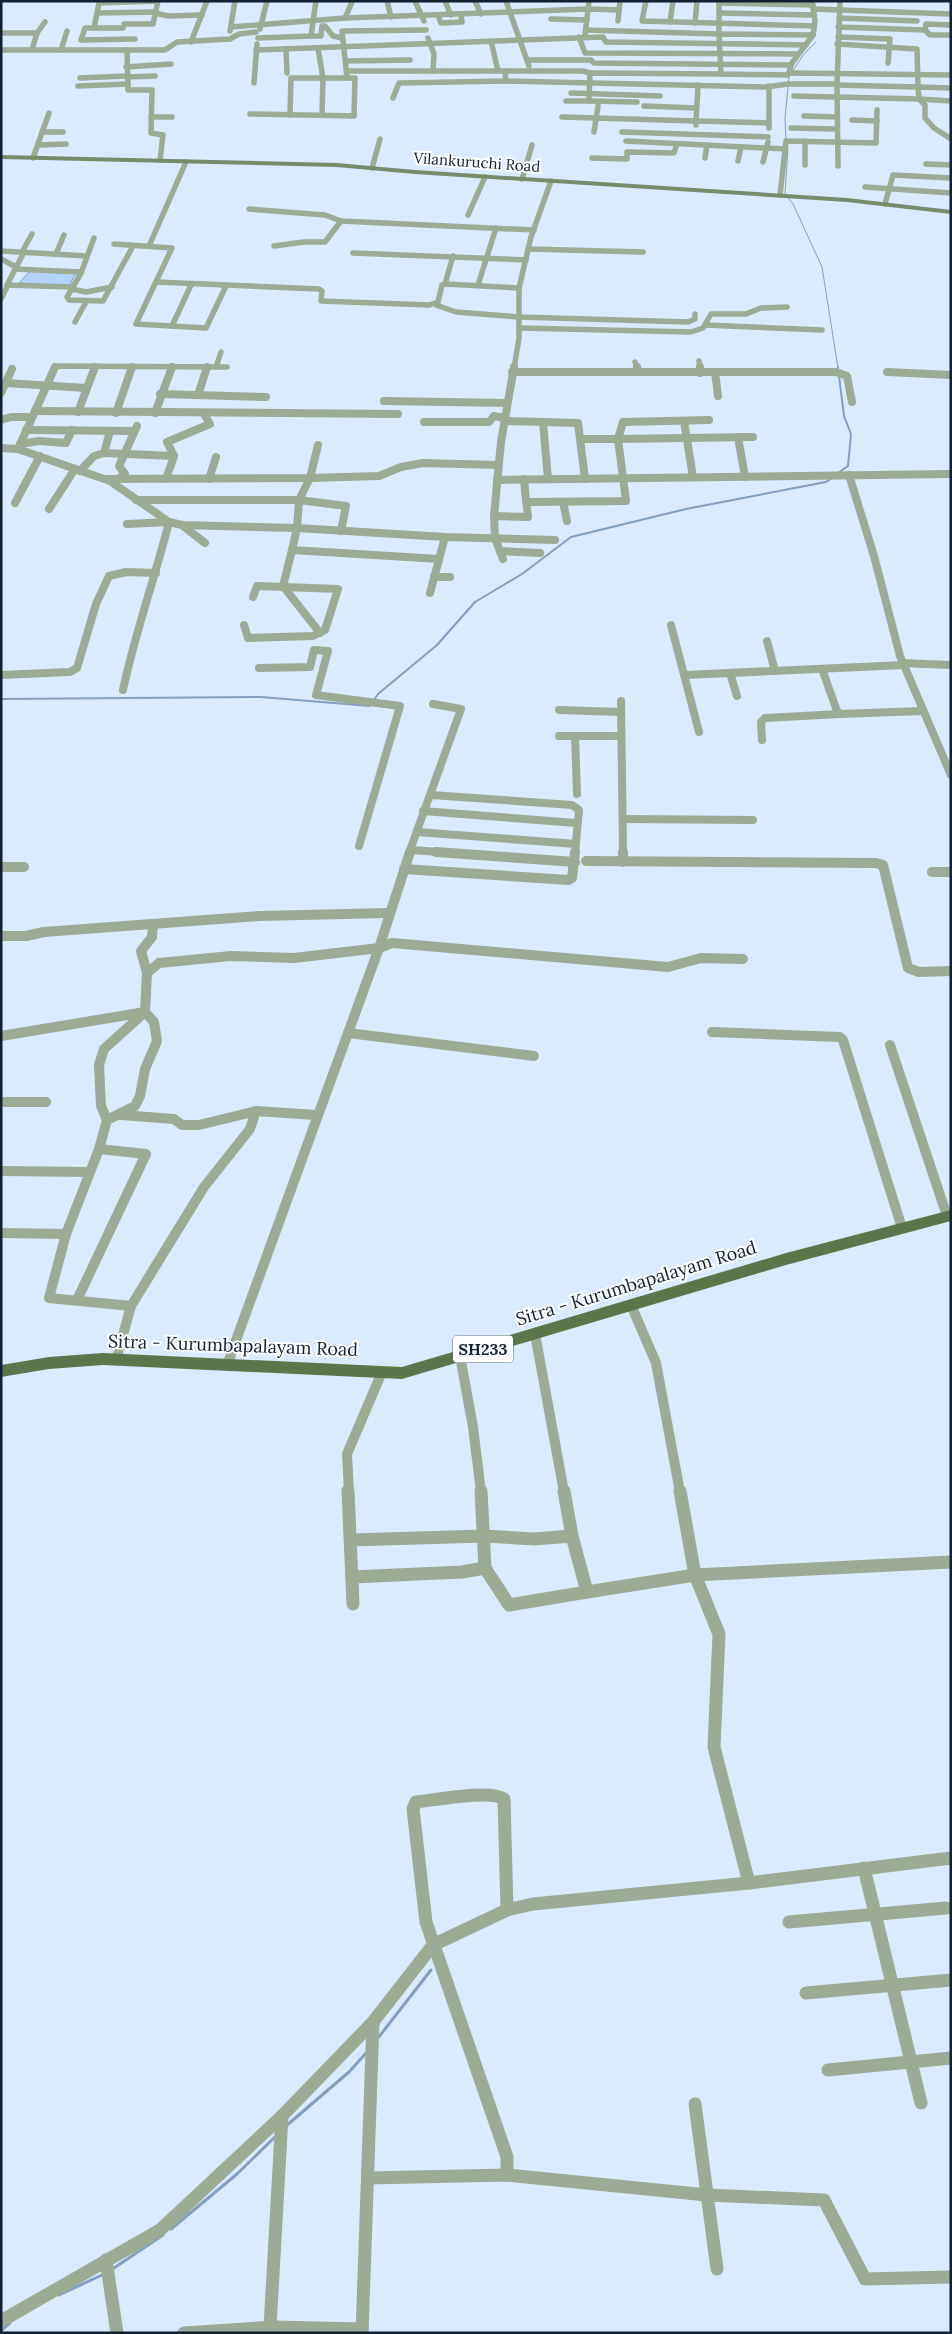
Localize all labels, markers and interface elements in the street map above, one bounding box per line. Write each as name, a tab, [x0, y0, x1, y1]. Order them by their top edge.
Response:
street label: Vilankuruchi Road	[412, 148, 541, 176]
street label: Sitra - Kurumbapalayam Road	[513, 1235, 759, 1331]
street label: Sitra - Kurumbapalayam Road	[108, 1329, 359, 1361]
road number: SH233	[453, 1336, 513, 1362]

